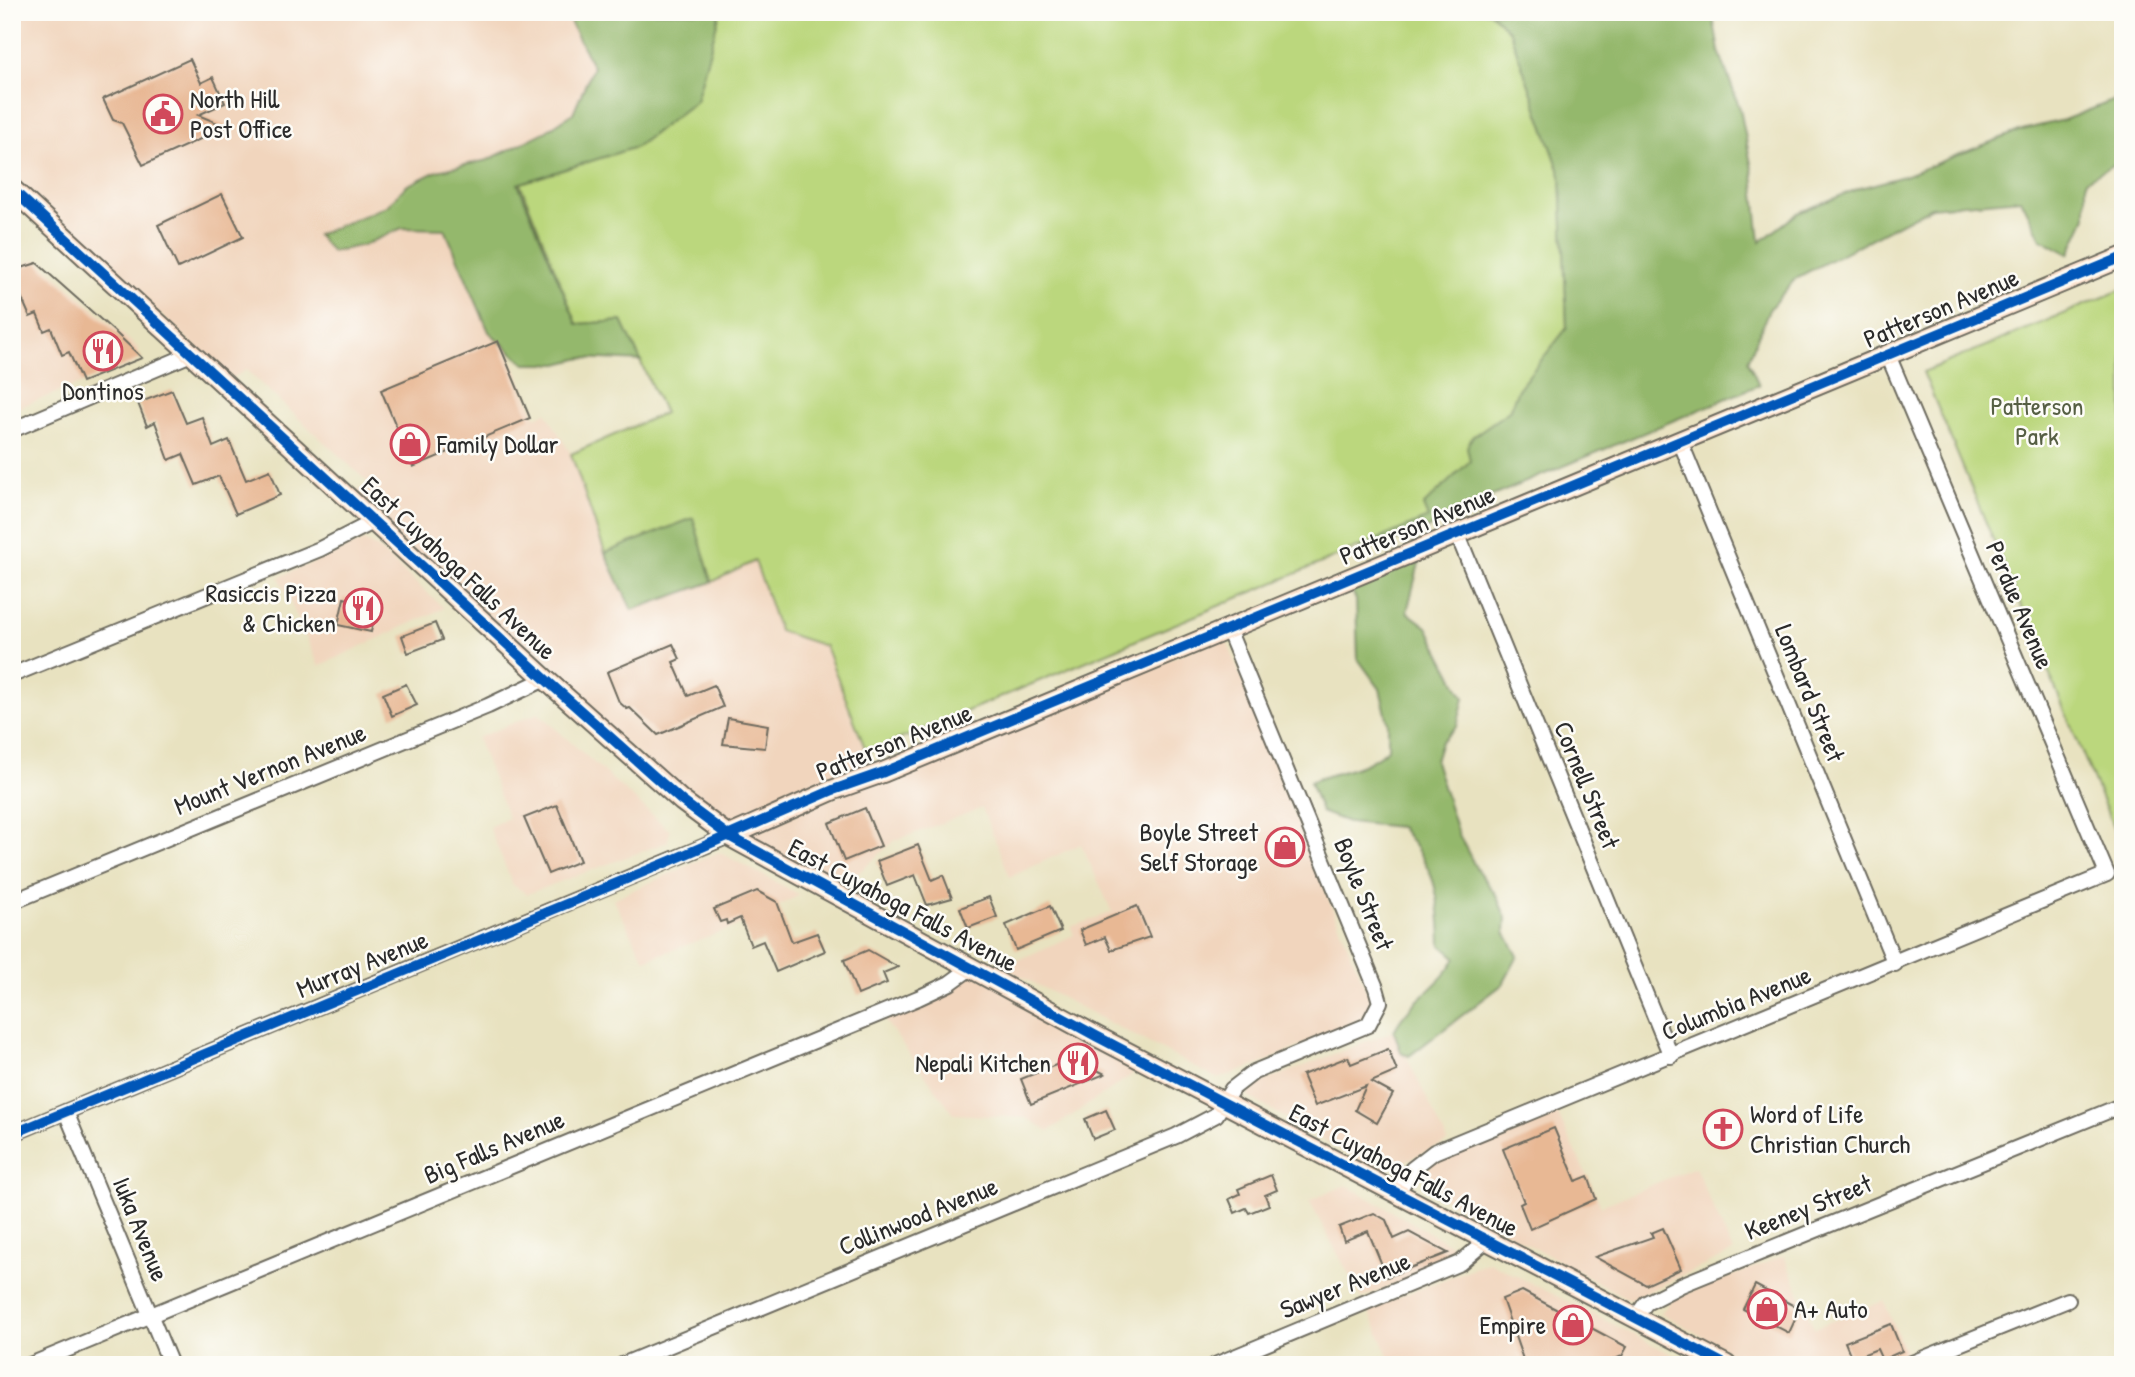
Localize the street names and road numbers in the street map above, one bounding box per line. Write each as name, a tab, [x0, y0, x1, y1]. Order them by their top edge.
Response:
street label: Patterson Avenue	[1858, 259, 2024, 356]
street label: East Cuyahoga Falls Avenue	[354, 468, 564, 667]
street label: Patterson Avenue	[1334, 476, 1500, 573]
street label: Perdue Avenue	[1978, 536, 2063, 674]
street label: Lombard Street	[1767, 619, 1854, 768]
street label: Patterson Avenue	[811, 694, 977, 789]
street label: Mount Vernon Avenue	[169, 714, 371, 823]
street label: Cornell Street	[1546, 716, 1629, 855]
street label: East Cuyahoga Falls Avenue	[783, 829, 1024, 980]
street label: Boyle Street	[1326, 832, 1403, 956]
street label: Murray Avenue	[291, 921, 433, 1006]
street label: Columbia Avenue	[1656, 957, 1816, 1048]
street label: East Cuyahoga Falls Avenue	[1284, 1094, 1525, 1245]
street label: Big Falls Avenue	[418, 1101, 570, 1192]
street label: Keeney Street	[1739, 1165, 1877, 1248]
street label: Collinwood Avenue	[833, 1168, 1003, 1263]
street label: Iuka Avenue	[105, 1172, 178, 1286]
street label: Sawyer Avenue	[1275, 1243, 1415, 1327]

